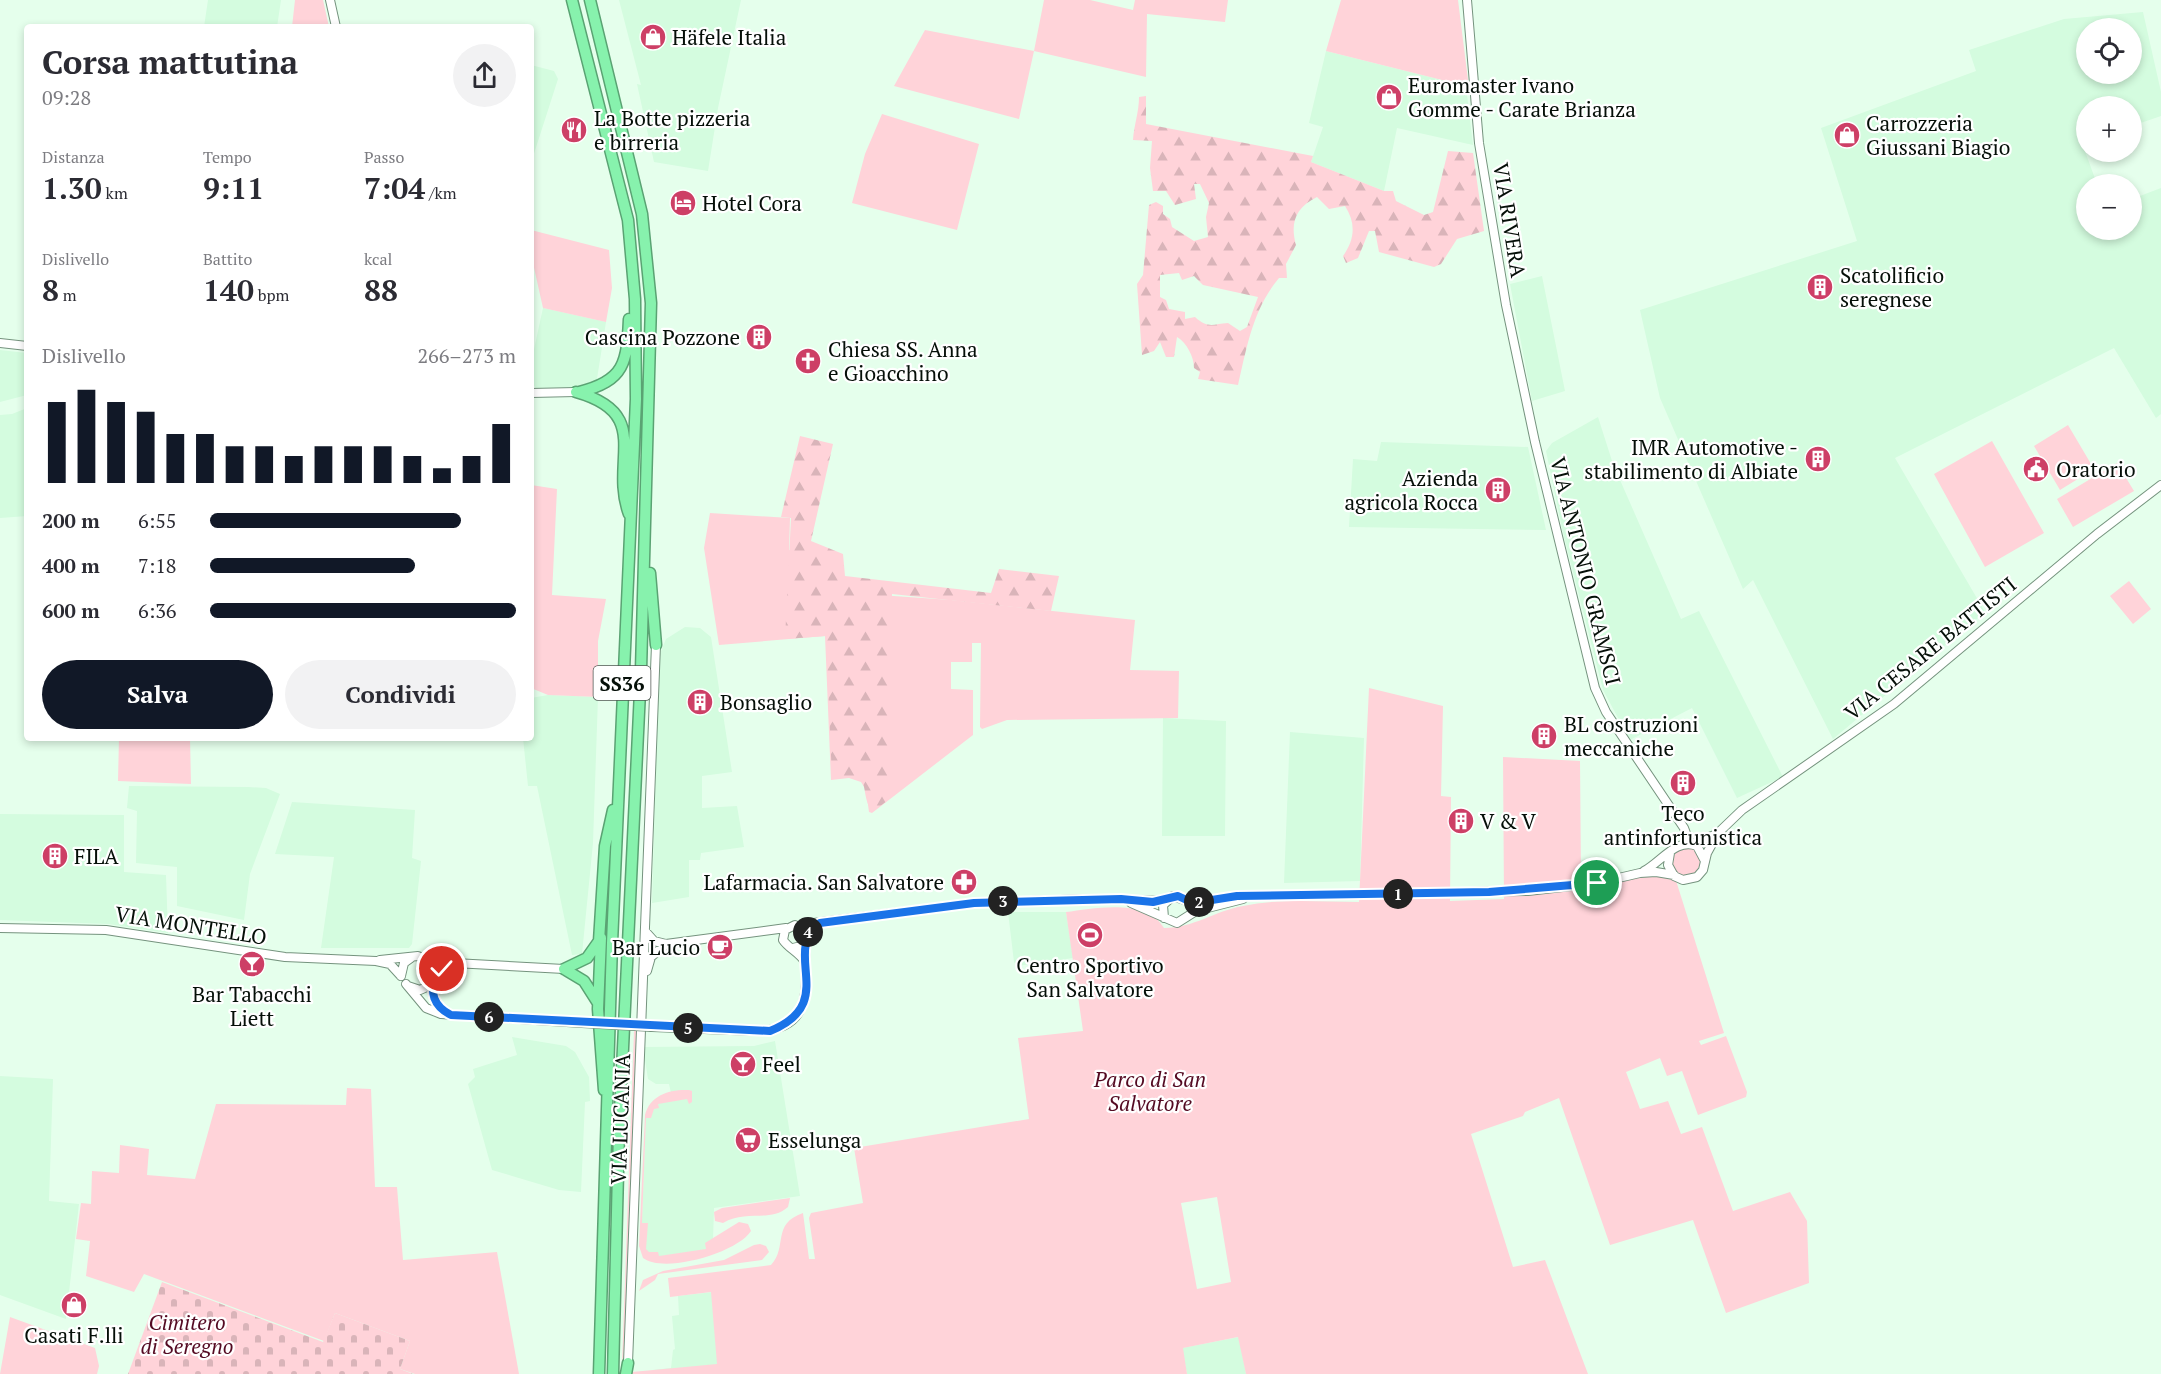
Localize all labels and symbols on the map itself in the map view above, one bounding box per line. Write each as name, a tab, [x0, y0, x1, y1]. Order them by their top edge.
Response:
shop icon: Häfele Italia	[638, 22, 668, 52]
place label: Häfele Italia	[672, 23, 787, 51]
place label: Euromaster Ivano Gomme - Carate Brianza	[1408, 71, 1636, 123]
shop icon: Euromaster Ivano Gomme - Carate Brianza	[1374, 82, 1404, 112]
place label: La Botte pizzeria e birreria	[594, 104, 751, 156]
place label: Carrozzeria Giussani Biagio	[1866, 109, 2010, 161]
restaurant icon: La Botte pizzeria e birreria	[559, 115, 589, 145]
shop icon: Carrozzeria Giussani Biagio	[1832, 120, 1862, 150]
street label: VIA RIVERA	[1487, 161, 1533, 280]
hotel icon: Hotel Cora	[668, 188, 698, 218]
place label: Hotel Cora	[702, 189, 802, 217]
place label: Scatolificio seregnese	[1840, 261, 1944, 313]
building icon: Scatolificio seregnese	[1805, 272, 1835, 302]
building icon: Cascina Pozzone	[744, 322, 774, 352]
place label: Cascina Pozzone	[585, 323, 740, 351]
place label: Chiesa SS. Anna e Gioacchino	[828, 335, 978, 387]
church icon: Chiesa SS. Anna e Gioacchino	[793, 346, 823, 376]
place label: IMR Automotive - stabilimento di Albiate	[1584, 433, 1798, 485]
building icon: IMR Automotive - stabilimento di Albiate	[1803, 444, 1833, 474]
street label: VIA ANTONIO GRAMSCI	[1544, 454, 1628, 688]
public building icon: Oratorio	[2021, 454, 2051, 484]
place label: Oratorio	[2056, 455, 2136, 483]
place label: Azienda agricola Rocca	[1345, 464, 1478, 516]
building icon: Azienda agricola Rocca	[1483, 475, 1513, 505]
street label: VIA CESARE BATTISTI	[1838, 570, 2022, 726]
road number: SS36	[594, 666, 650, 700]
building icon: Bonsaglio	[685, 687, 715, 717]
place label: Bonsaglio	[720, 688, 812, 716]
place label: BL costruzioni meccaniche	[1564, 710, 1699, 762]
building icon: BL costruzioni meccaniche	[1529, 721, 1559, 751]
building icon: Teco antinfortunistica	[1668, 768, 1698, 798]
place label: Teco antinfortunistica	[1604, 799, 1763, 851]
building icon: V & V	[1446, 806, 1476, 836]
place label: V & V	[1480, 807, 1537, 835]
building icon: FILA	[40, 841, 70, 871]
place label: FILA	[74, 842, 119, 870]
pin	[1571, 857, 1622, 908]
pharmacy icon: Lafarmacia. San Salvatore	[949, 867, 979, 897]
place label: Lafarmacia. San Salvatore	[704, 868, 944, 896]
pin: 1	[1383, 879, 1413, 909]
pin: 3	[988, 886, 1018, 916]
pin: 2	[1184, 887, 1214, 917]
street label: VIA MONTELLO	[113, 899, 269, 951]
pin: 4	[793, 917, 823, 947]
sports icon: Centro Sportivo San Salvatore	[1075, 920, 1105, 950]
cafe icon: Bar Lucio	[705, 932, 735, 962]
place label: Bar Lucio	[612, 933, 700, 961]
pin	[416, 943, 467, 994]
bar icon: Bar Tabacchi Liett	[237, 949, 267, 979]
place label: Centro Sportivo San Salvatore	[1016, 951, 1164, 1003]
place label: Bar Tabacchi Liett	[192, 980, 312, 1032]
pin: 6	[474, 1002, 504, 1032]
pin: 5	[673, 1013, 703, 1043]
bar icon: Feel	[728, 1049, 758, 1079]
place label: Feel	[762, 1050, 801, 1078]
street label: VIA LUCANIA	[604, 1052, 636, 1185]
park label: Parco di San Salvatore	[1093, 1065, 1206, 1117]
supermarket icon: Esselunga	[733, 1125, 763, 1155]
place label: Esselunga	[768, 1126, 862, 1154]
shop icon: Casati F.lli	[59, 1290, 89, 1320]
park label: Cimitero di Seregno	[141, 1308, 233, 1360]
place label: Casati F.lli	[24, 1321, 124, 1349]

